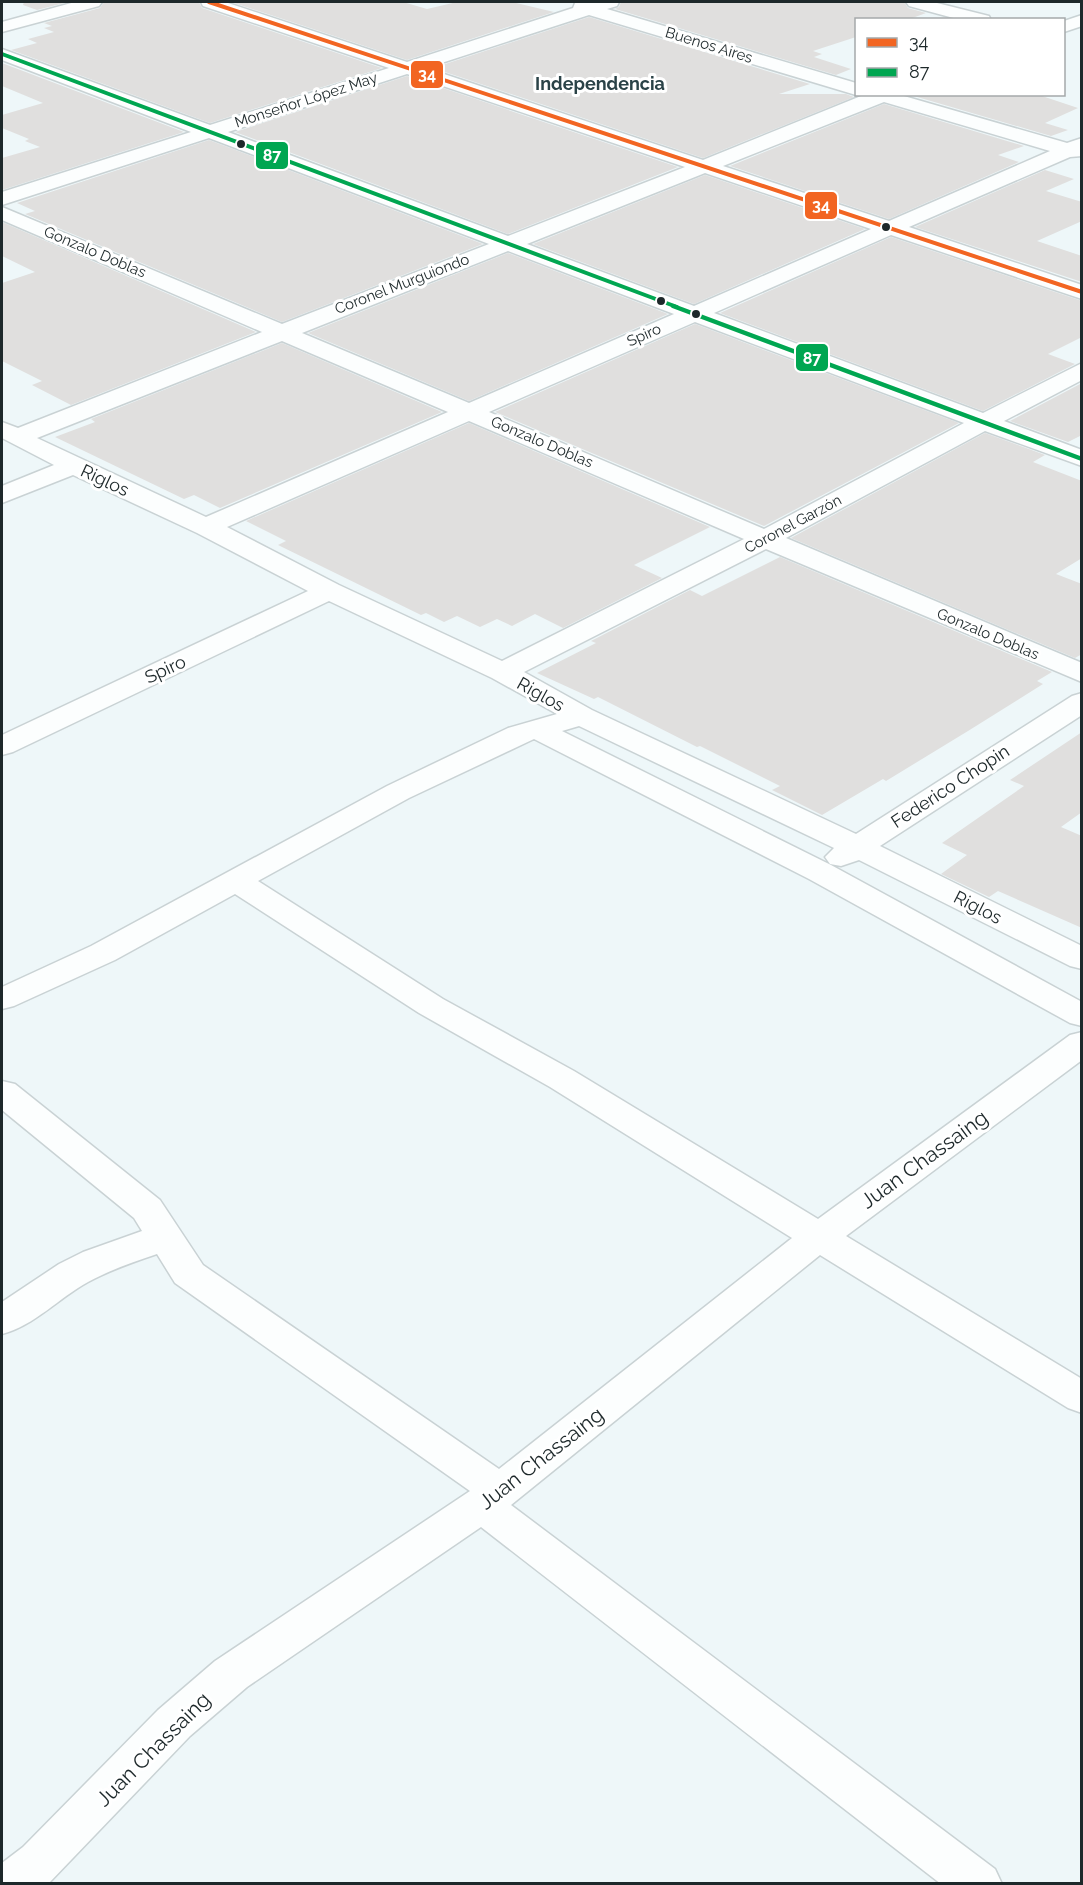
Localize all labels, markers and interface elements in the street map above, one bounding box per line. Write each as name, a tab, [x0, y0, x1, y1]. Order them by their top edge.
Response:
legend	[855, 18, 1065, 96]
street label: Buenos Aires	[663, 23, 755, 67]
text: 34	[909, 31, 929, 52]
line badge: 34	[410, 60, 444, 89]
text: 87	[909, 61, 930, 82]
text: 34	[418, 65, 436, 84]
street label: Monseñor López May	[232, 68, 380, 132]
district label: Independencia	[535, 73, 665, 94]
unlabelled marker	[235, 138, 247, 150]
line badge: 87	[255, 141, 289, 170]
text: 87	[263, 146, 281, 165]
line badge: 34	[804, 191, 838, 220]
text: 34	[812, 196, 830, 215]
unlabelled marker	[880, 221, 892, 233]
street label: Gonzalo Doblas	[41, 222, 149, 282]
street label: Coronel Murguiondo	[332, 250, 472, 318]
unlabelled marker	[655, 295, 667, 307]
unlabelled marker	[690, 308, 702, 320]
street label: Spiro	[624, 320, 664, 350]
line badge: 87	[795, 343, 829, 372]
text: 87	[803, 349, 821, 368]
street label: Gonzalo Doblas	[488, 412, 596, 472]
street label: Riglos	[77, 460, 133, 500]
street label: Coronel Garzón	[741, 491, 845, 557]
street label: Gonzalo Doblas	[934, 604, 1042, 664]
street label: Spiro	[141, 650, 189, 688]
street label: Riglos	[514, 672, 569, 716]
street label: Federico Chopin	[887, 740, 1013, 832]
street label: Riglos	[951, 886, 1006, 928]
street label: Juan Chassaing	[856, 1104, 992, 1214]
street label: Juan Chassaing	[474, 1402, 608, 1514]
street label: Juan Chassaing	[91, 1687, 215, 1811]

